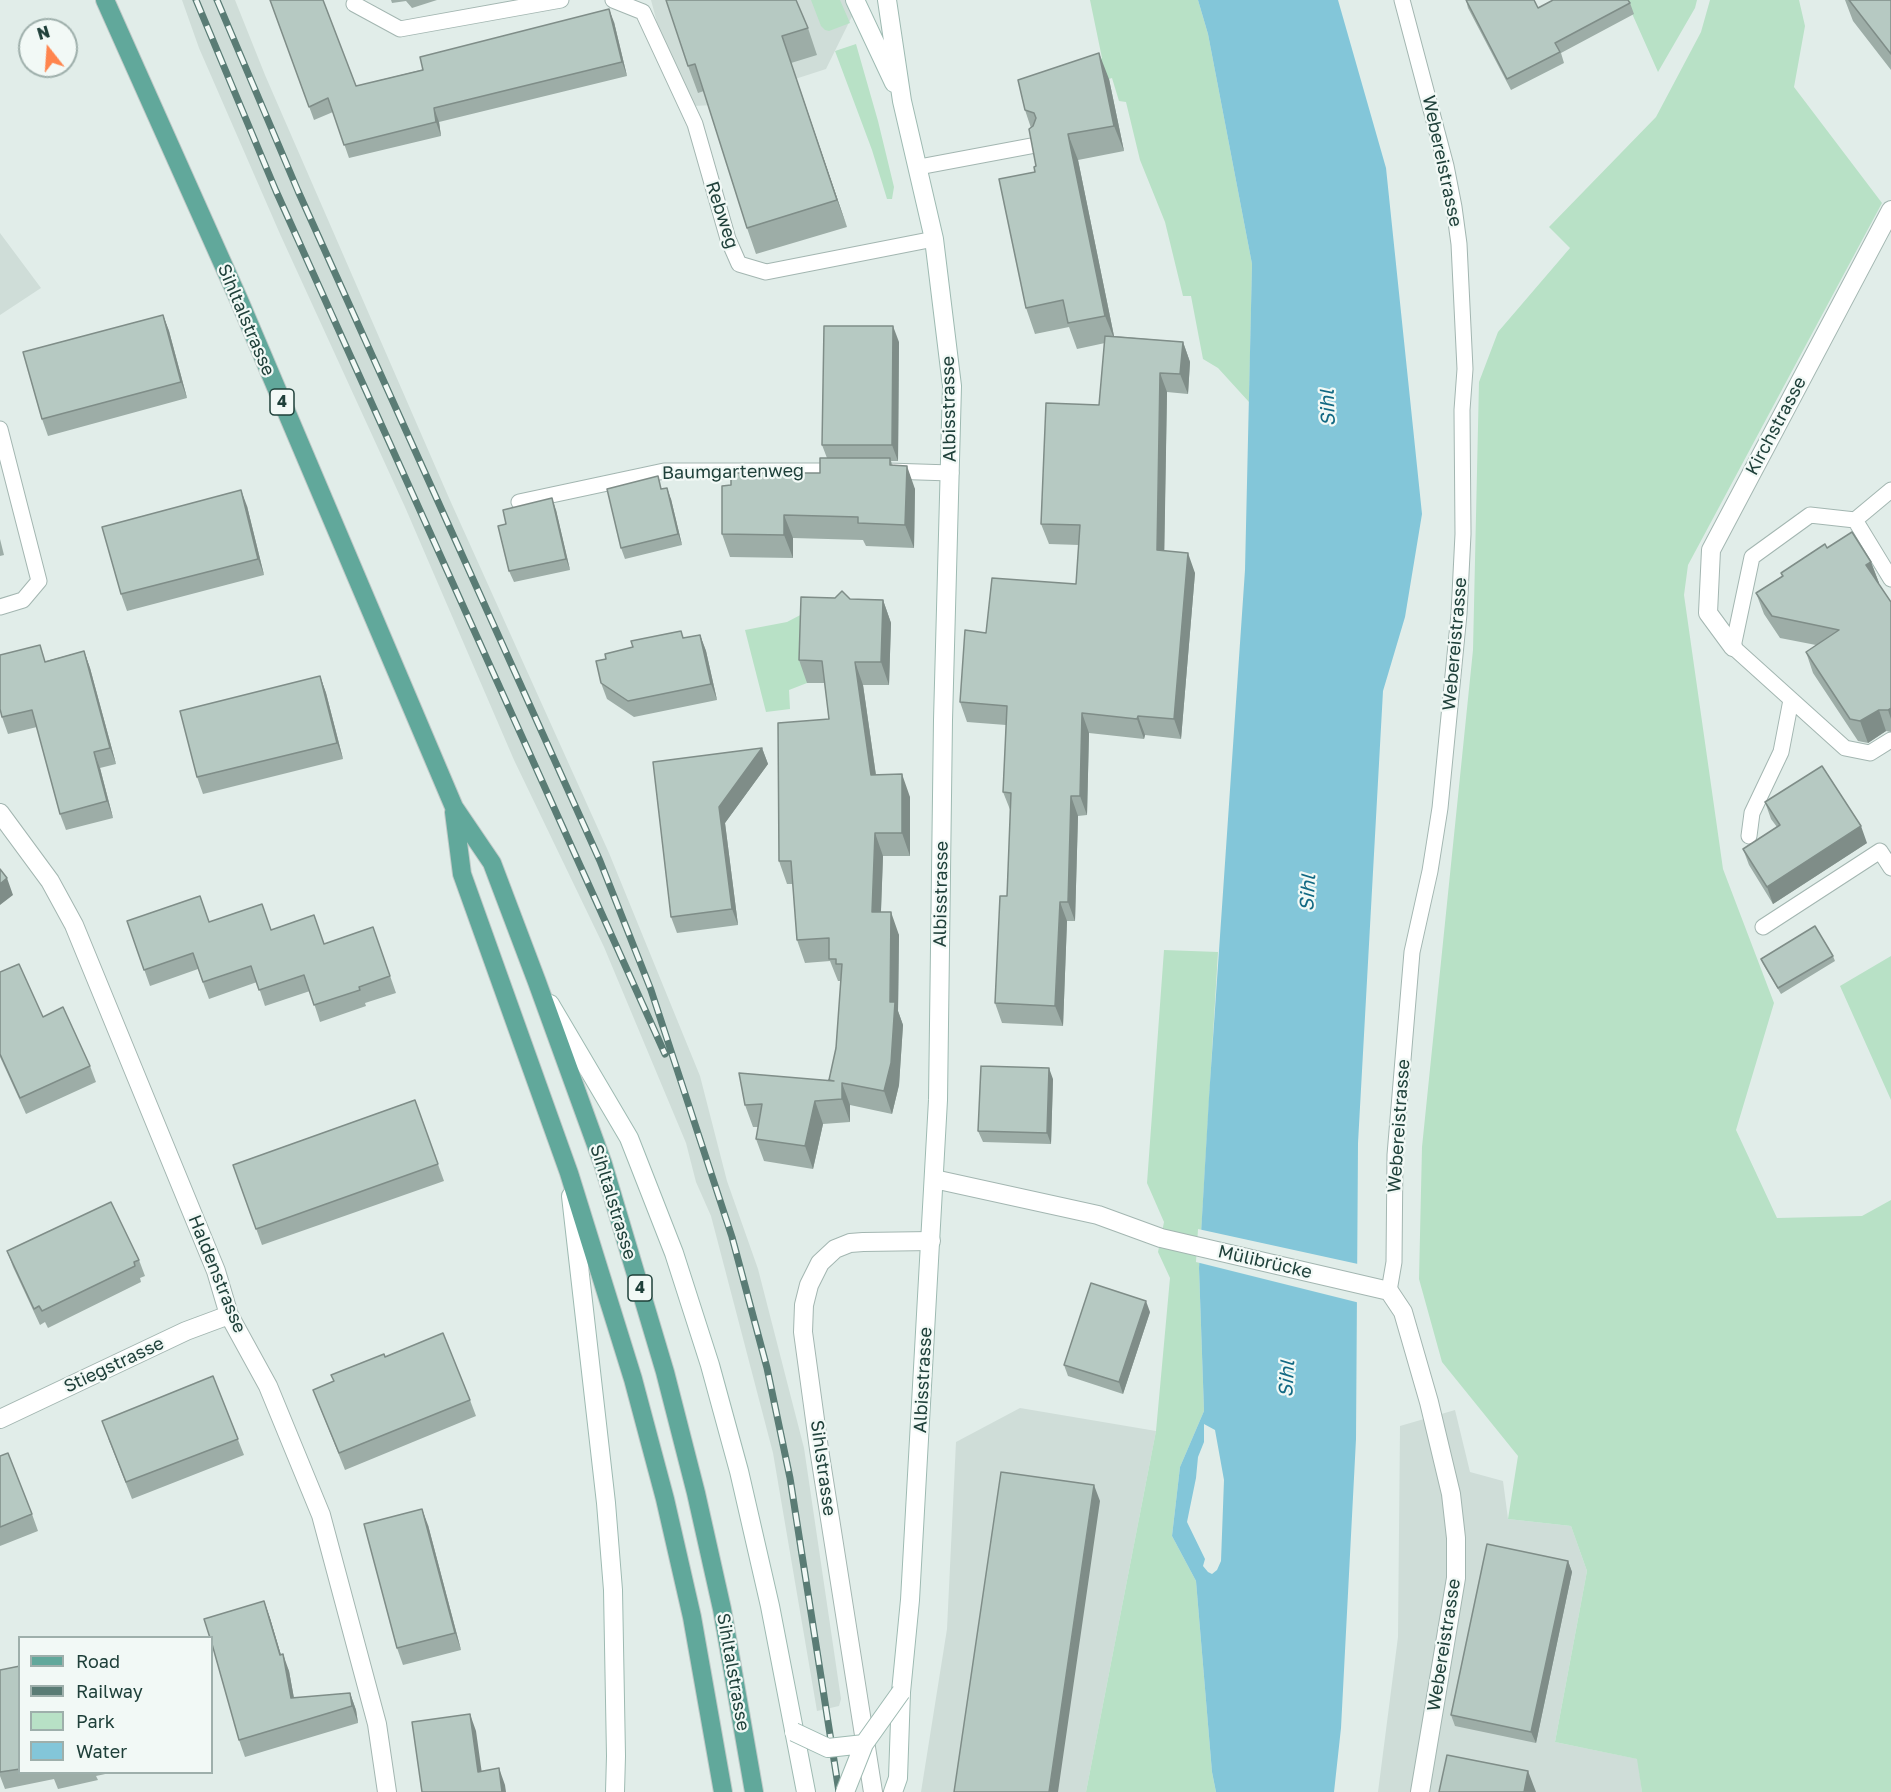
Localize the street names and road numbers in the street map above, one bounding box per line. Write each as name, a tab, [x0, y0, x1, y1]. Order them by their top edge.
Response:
street label: Webereistrasse	[1418, 93, 1466, 229]
street label: Rebweg	[701, 179, 743, 251]
street label: Sihltalstrasse	[213, 261, 279, 379]
street label: Albisstrasse	[937, 356, 961, 462]
street label: Kirchstrasse	[1741, 373, 1811, 479]
road number: 4	[270, 389, 294, 415]
street label: Baumgartenweg	[662, 460, 804, 484]
street label: Webereistrasse	[1438, 576, 1472, 712]
street label: Albisstrasse	[929, 841, 953, 947]
street label: Webereistrasse	[1384, 1058, 1414, 1194]
street label: Sihltalstrasse	[585, 1142, 641, 1262]
street label: Haldenstrasse	[184, 1212, 250, 1336]
street label: Mülibrücke	[1216, 1241, 1314, 1283]
road number: 4	[628, 1275, 652, 1301]
street label: Albisstrasse	[909, 1326, 937, 1434]
street label: Stiegstrasse	[61, 1332, 167, 1398]
street label: Sihlstrasse	[806, 1419, 840, 1517]
street label: Webereistrasse	[1423, 1577, 1465, 1713]
street label: Sihltalstrasse	[712, 1611, 754, 1733]

